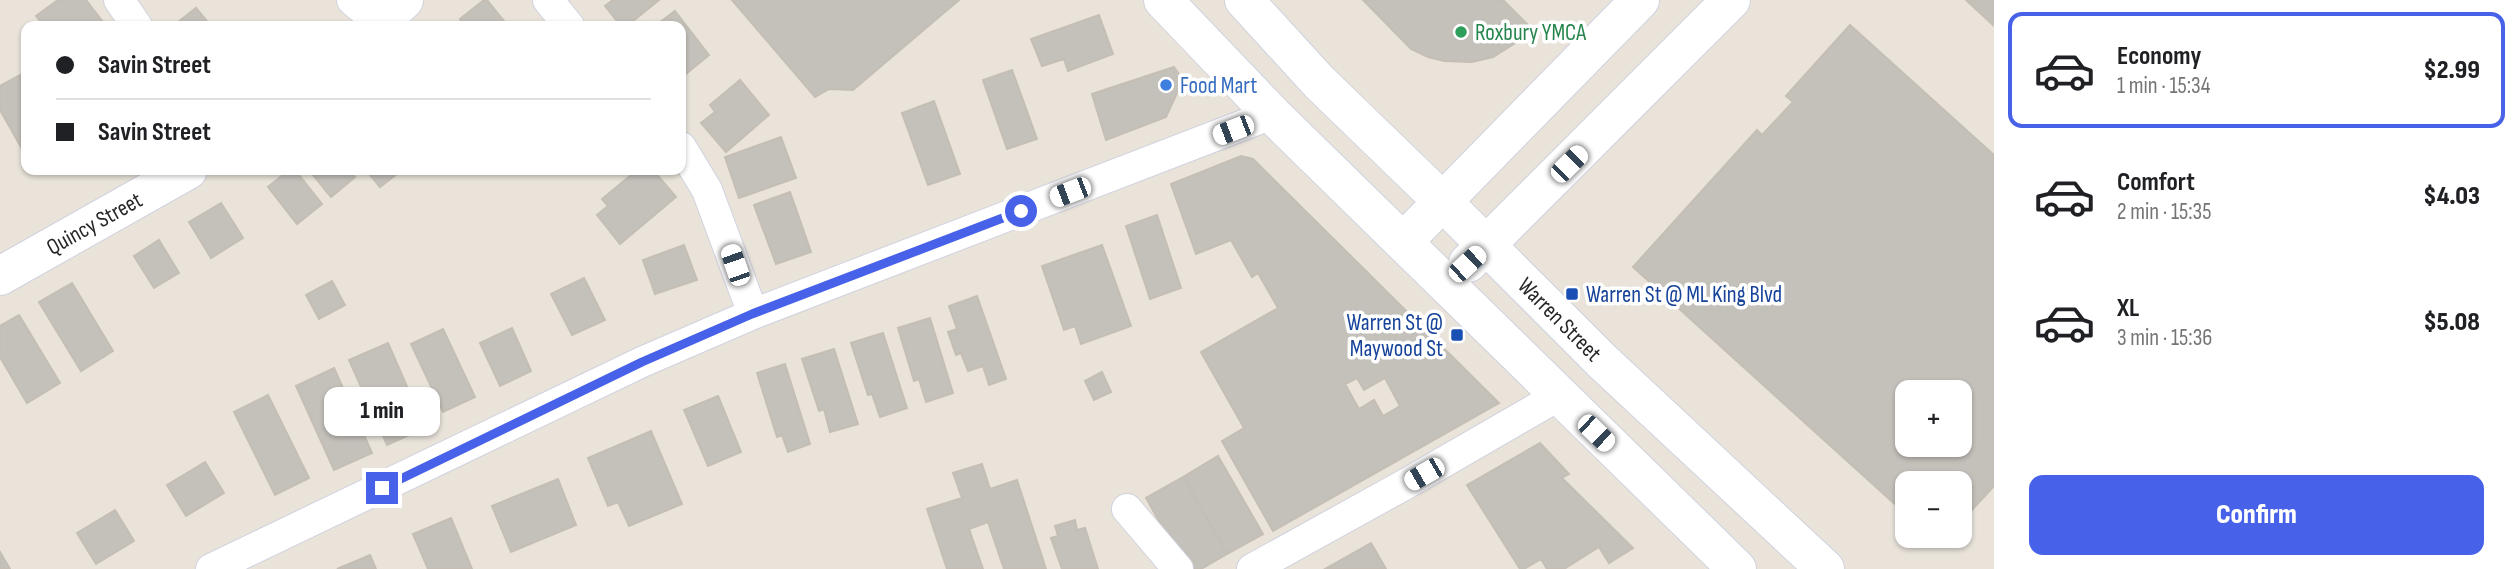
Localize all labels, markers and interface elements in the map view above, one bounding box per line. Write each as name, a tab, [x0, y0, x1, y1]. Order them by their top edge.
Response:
place label: Roxbury YMCA	[1475, 19, 1586, 47]
marker: Roxbury YMCA	[1453, 24, 1469, 40]
icon: car	[2033, 39, 2096, 102]
text: Economy	[2117, 41, 2201, 72]
text: Savin Street	[98, 50, 211, 81]
text: $2.99	[2423, 55, 2480, 86]
place label: Food Mart	[1180, 72, 1257, 100]
text: 1 min · 15:34	[2117, 72, 2210, 100]
marker: Food Mart	[1158, 77, 1174, 93]
car	[1210, 113, 1257, 147]
text: Savin Street	[98, 117, 211, 148]
car	[1547, 142, 1592, 186]
icon: car	[2033, 165, 2096, 228]
text: Comfort	[2117, 167, 2195, 198]
car	[1047, 175, 1094, 209]
text: $4.03	[2423, 181, 2480, 212]
street label: Quincy Street	[42, 186, 147, 262]
route start	[1005, 195, 1037, 227]
text: 2 min · 15:35	[2117, 198, 2211, 226]
car	[719, 242, 752, 288]
car	[1445, 242, 1490, 286]
street label: Warren Street	[1511, 272, 1607, 368]
place label: Warren St @ ML King Blvd	[1586, 281, 1782, 309]
marker: Warren St @ ML King Blvd	[1564, 286, 1580, 302]
icon: car	[2033, 291, 2096, 354]
text: XL	[2117, 293, 2139, 324]
text: $5.08	[2423, 307, 2480, 338]
place label: Warren St @ Maywood St	[1347, 309, 1443, 363]
text: 3 min · 15:36	[2117, 324, 2212, 352]
marker: Warren St @ Maywood St	[1449, 327, 1465, 343]
map controls	[1895, 380, 1972, 548]
button: +	[1895, 380, 1972, 457]
callout: 1 min	[324, 386, 440, 435]
text: 1 min	[360, 397, 404, 425]
car	[1574, 411, 1619, 455]
car	[1401, 454, 1448, 494]
button: −	[1895, 471, 1972, 548]
route end	[366, 472, 398, 504]
button: Confirm	[2029, 475, 2484, 555]

